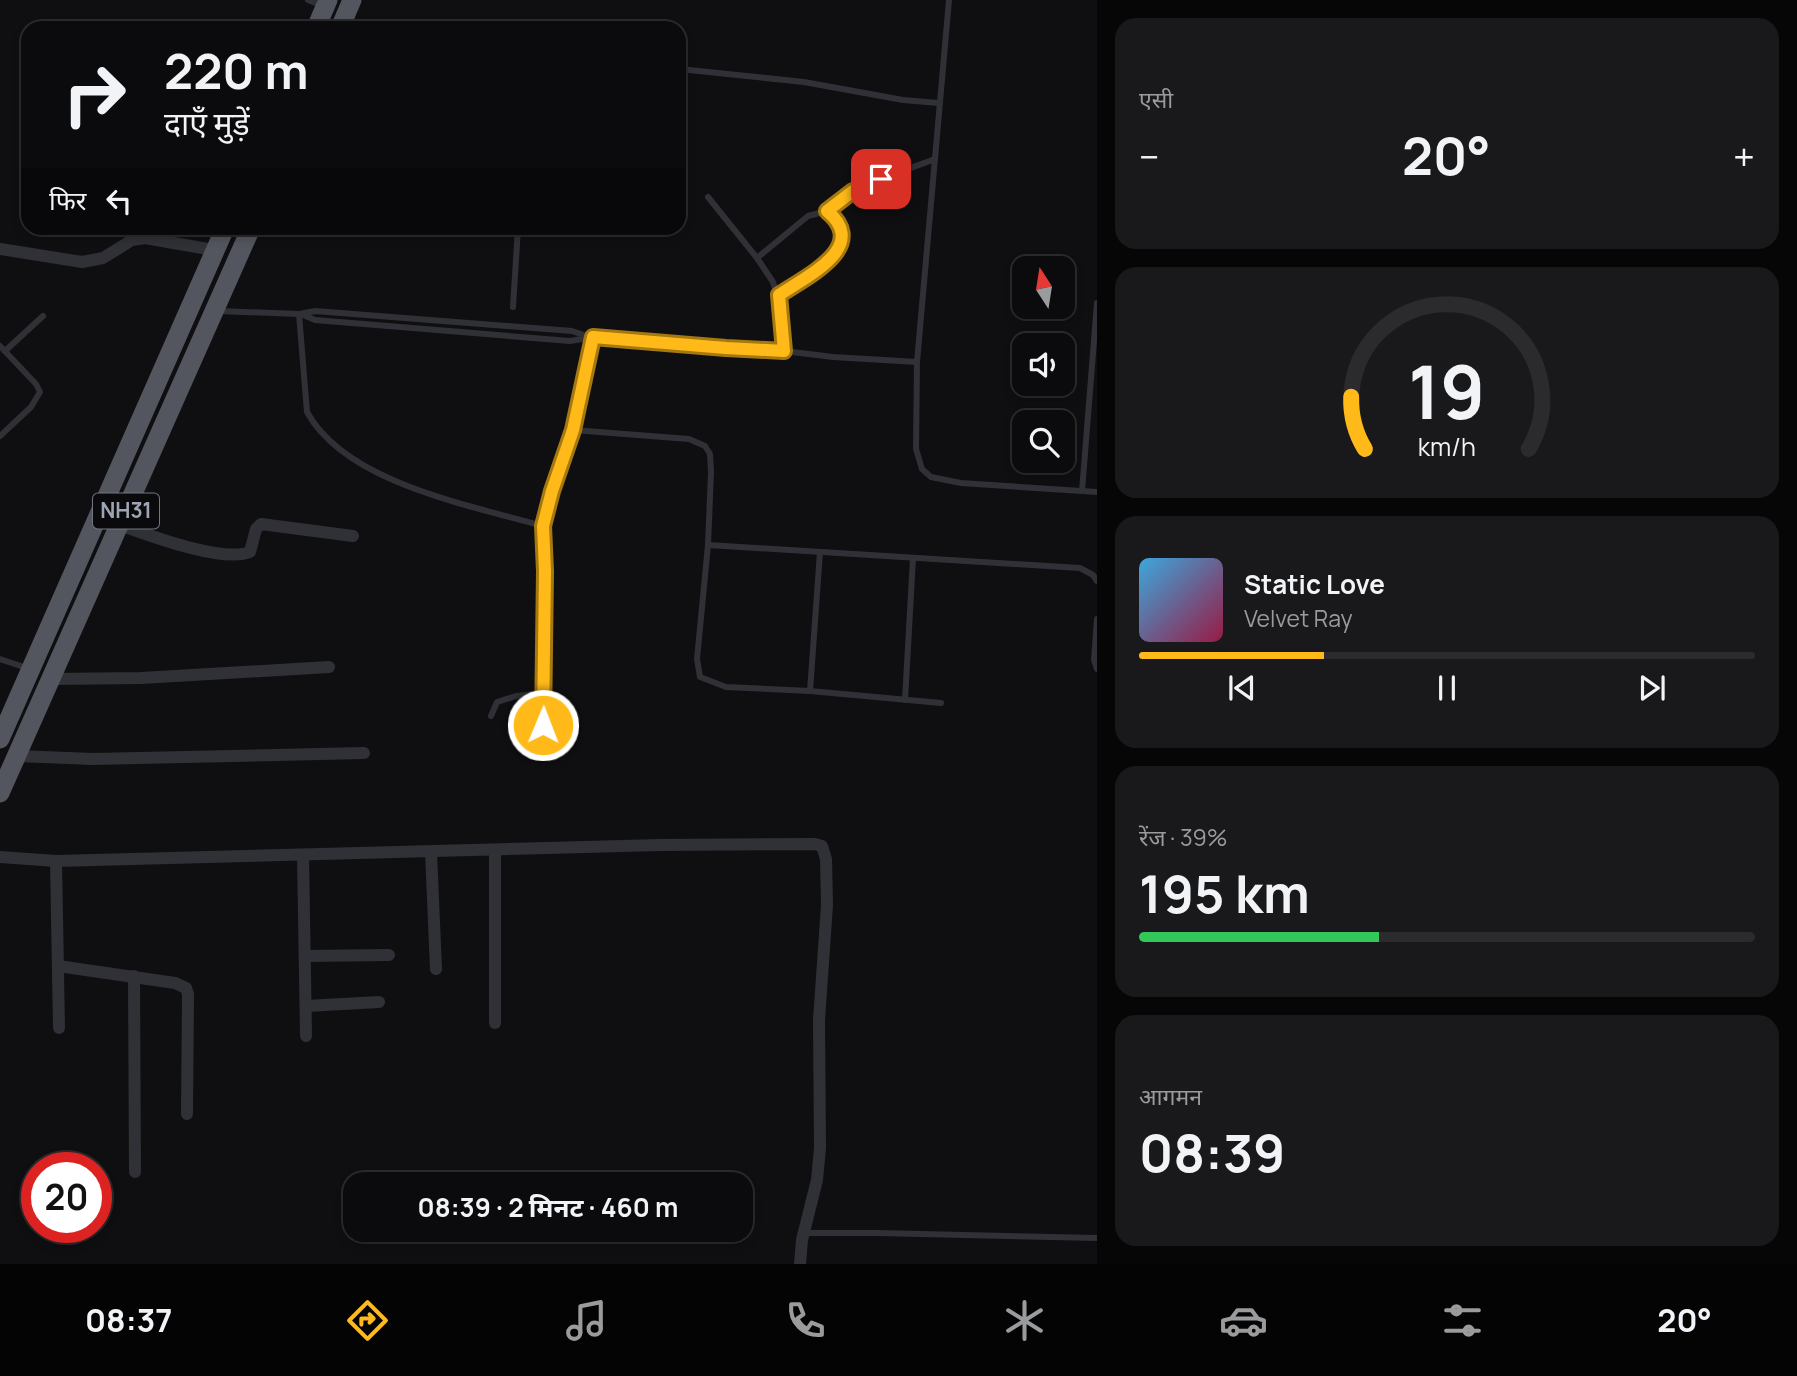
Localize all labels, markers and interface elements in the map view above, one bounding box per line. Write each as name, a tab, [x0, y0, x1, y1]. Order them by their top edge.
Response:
text: 220 m	[164, 37, 308, 104]
icon: right	[49, 49, 140, 140]
text: एसी	[1139, 83, 1173, 115]
text: दाएँ मुड़ें	[164, 101, 250, 145]
text: 20°	[1402, 120, 1491, 191]
text: −	[1139, 130, 1160, 182]
text: +	[1733, 130, 1755, 182]
pin	[851, 149, 911, 209]
icon: arrive	[862, 160, 900, 198]
text: फिर	[49, 182, 86, 218]
icon: left	[100, 182, 138, 220]
north arrow	[1012, 256, 1074, 318]
map controls	[1012, 256, 1075, 473]
button: sound	[1012, 333, 1075, 396]
text: 19	[1408, 341, 1486, 441]
button: search	[1012, 410, 1075, 473]
text: km/h	[1418, 429, 1476, 464]
road number: NH31	[93, 494, 159, 528]
text: Static Love	[1244, 566, 1385, 602]
text: Velvet Ray	[1244, 602, 1353, 634]
icon: previous	[1223, 669, 1261, 707]
icon: pause	[1428, 669, 1466, 707]
icon: next	[1633, 669, 1671, 707]
position arrow	[506, 688, 580, 762]
text: रेंज · 39%	[1139, 821, 1228, 853]
text: 195 km	[1139, 858, 1310, 929]
text: आगमन	[1139, 1080, 1202, 1112]
text: 08:39	[1139, 1117, 1285, 1188]
speed limit sign: 20	[21, 1152, 112, 1243]
text: 08:39 · 2 मिनट · 460 m	[418, 1189, 678, 1225]
icon: directions	[343, 1296, 392, 1345]
icon: music	[562, 1296, 611, 1345]
icon: phone	[781, 1296, 830, 1345]
icon: climate	[1000, 1296, 1049, 1345]
icon: car	[1219, 1296, 1268, 1345]
icon: filters	[1438, 1296, 1487, 1345]
text: 08:37	[85, 1298, 172, 1342]
text: 20°	[1657, 1298, 1712, 1342]

